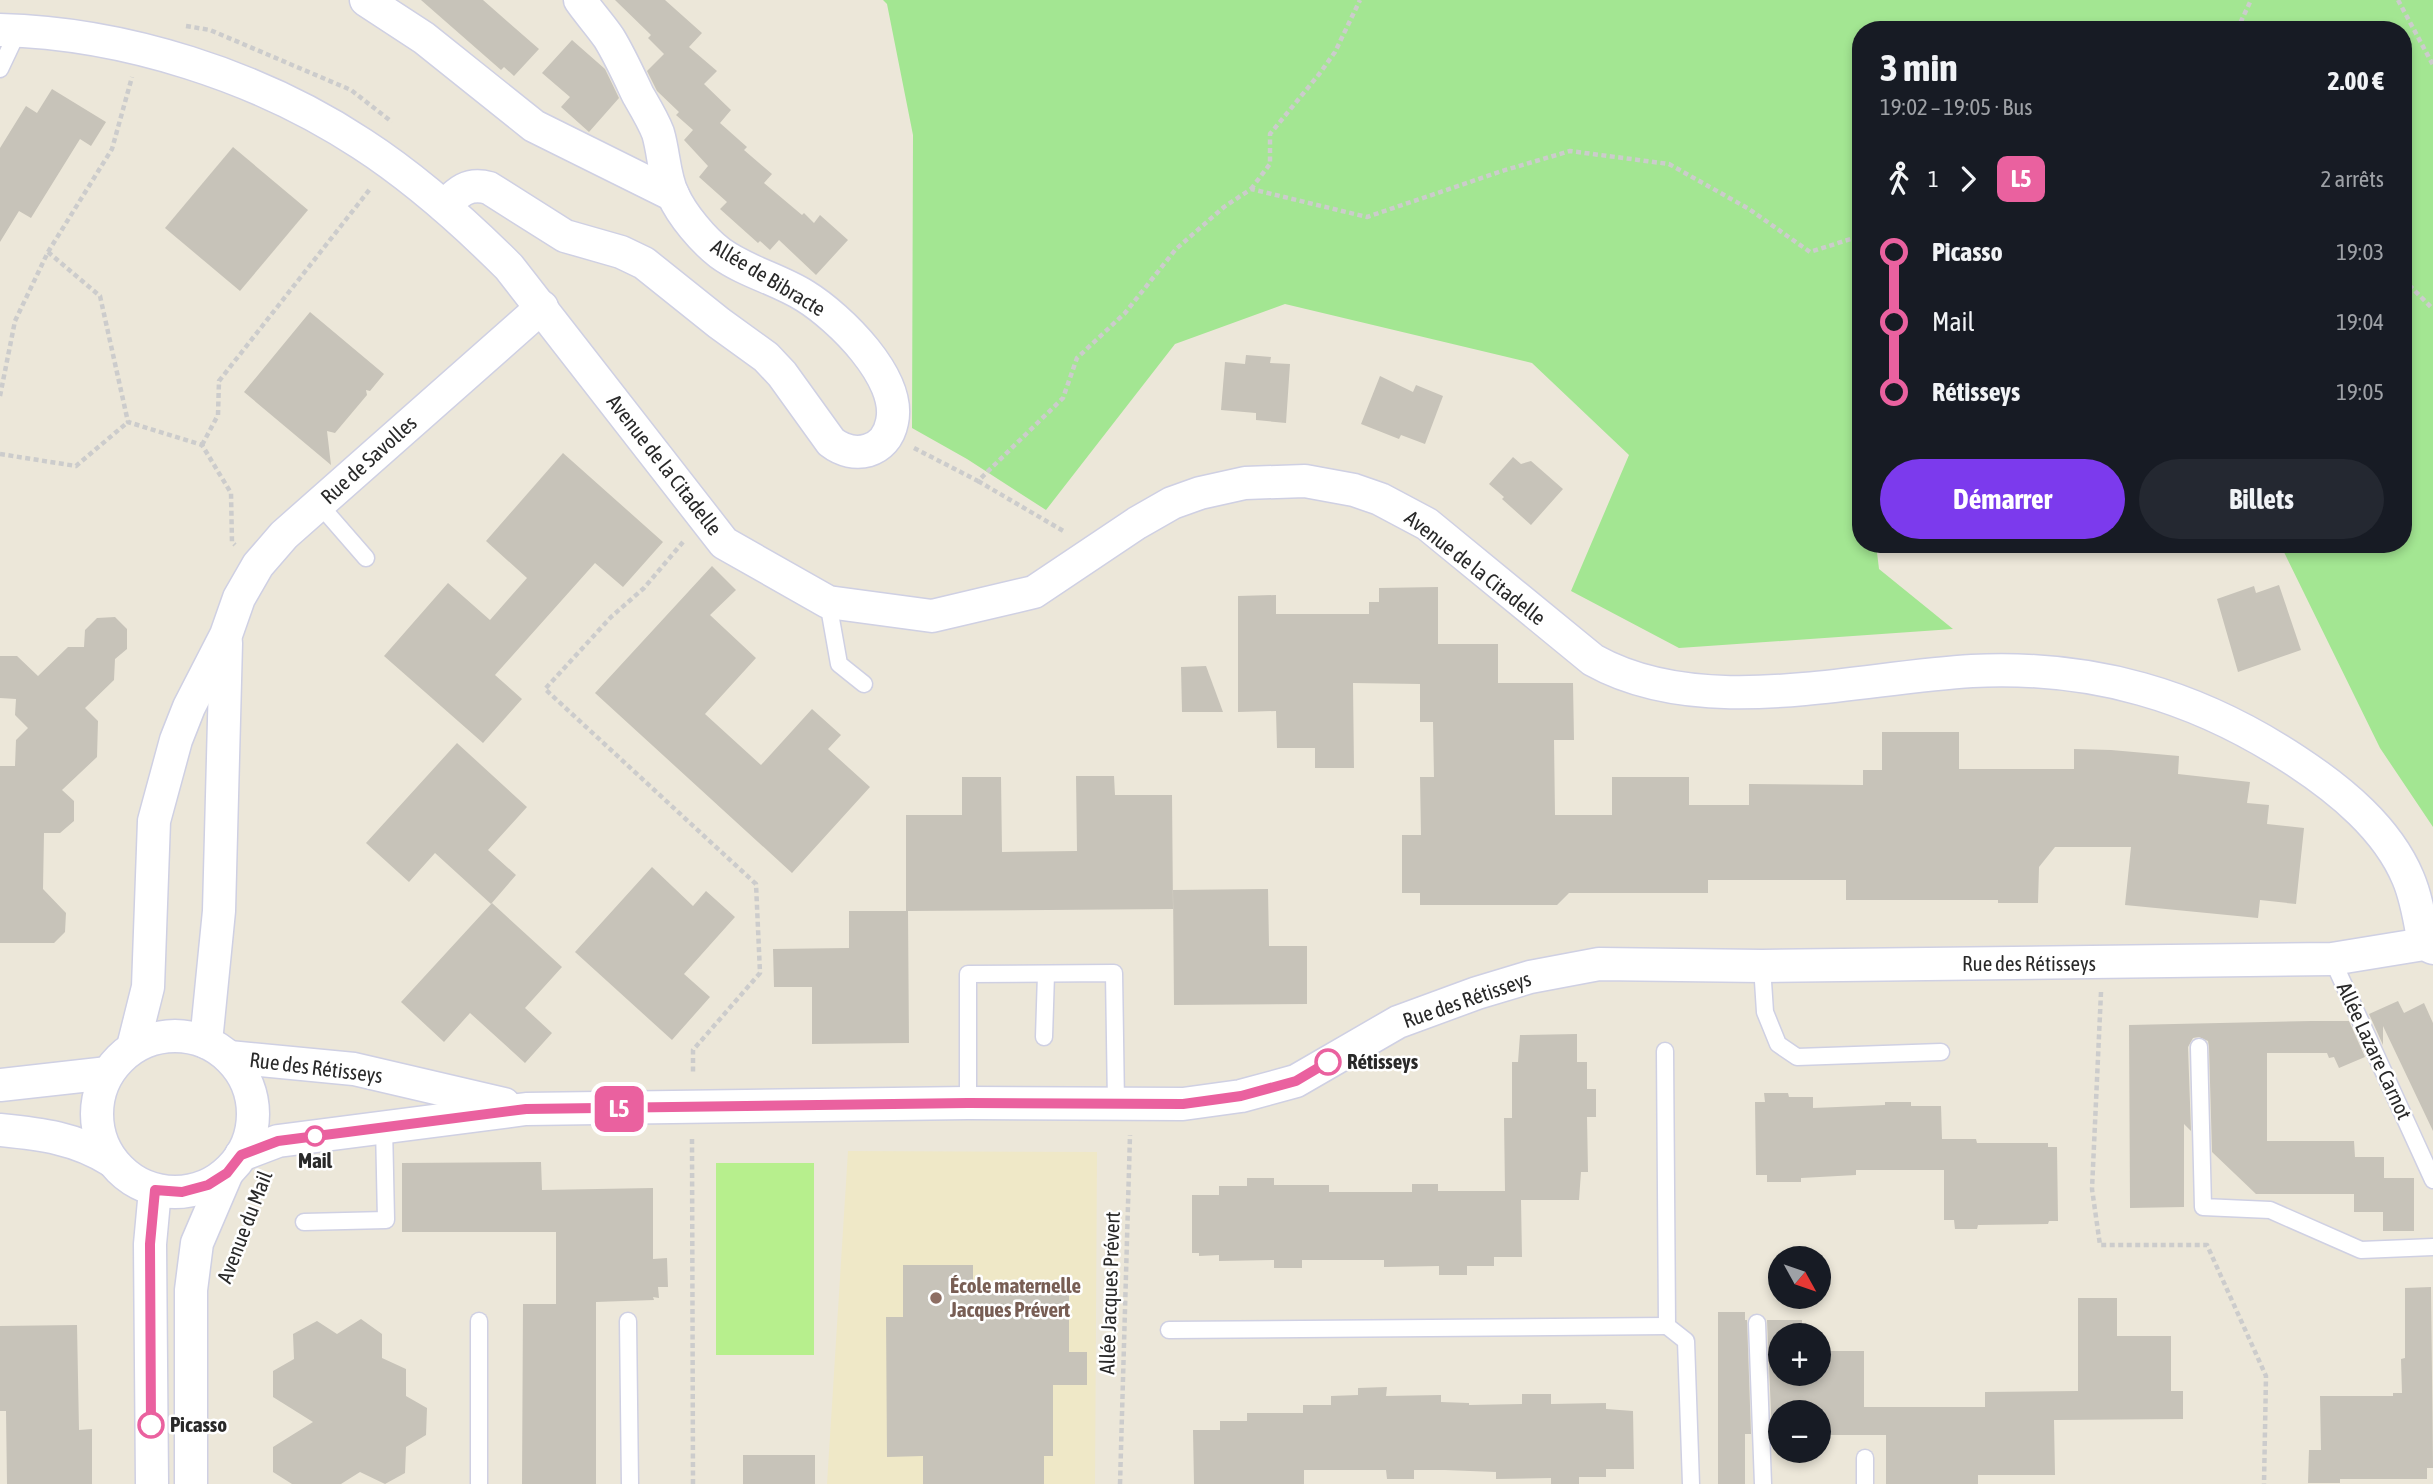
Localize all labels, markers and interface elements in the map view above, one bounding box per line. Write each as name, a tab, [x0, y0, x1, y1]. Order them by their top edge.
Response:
text: 3 min	[1880, 46, 1958, 89]
text: 2.00 €	[2327, 66, 2384, 96]
text: 19:02 – 19:05 · Bus	[1880, 94, 2032, 120]
icon: walk	[1880, 160, 1918, 198]
icon: forward	[1949, 160, 1987, 198]
text: L5	[2011, 165, 2031, 192]
text: 1	[1928, 166, 1939, 192]
text: 2 arrêts	[2321, 166, 2384, 192]
street label: Allée de Bibracte	[707, 234, 830, 321]
text: Picasso	[1932, 237, 2003, 267]
text: 19:03	[2336, 239, 2384, 265]
text: Mail	[1932, 307, 1974, 337]
text: 19:04	[2336, 309, 2384, 335]
text: Rétisseys	[1932, 377, 2020, 407]
text: 19:05	[2336, 379, 2384, 405]
street label: Avenue de la Citadelle	[603, 389, 727, 539]
street label: Rue de Savolles	[316, 410, 421, 508]
button: Démarrer	[1880, 459, 2125, 539]
button: Billets	[2139, 459, 2384, 539]
street label: Avenue de la Citadelle	[1401, 505, 1551, 629]
street label: Rue des Rétisseys	[1962, 951, 2096, 975]
street label: Rue des Rétisseys	[1399, 966, 1534, 1032]
street label: Allée Lazare Carnot	[2333, 978, 2417, 1123]
street label: Rue des Rétisseys	[248, 1047, 384, 1087]
marker: Rétisseys	[1315, 1049, 1341, 1075]
place label: Rétisseys	[1347, 1049, 1419, 1073]
line badge: L5	[588, 1086, 650, 1132]
text: L5	[609, 1095, 629, 1122]
marker: Mail	[305, 1126, 325, 1146]
place label: Mail	[298, 1148, 333, 1172]
street label: Avenue du Mail	[212, 1167, 277, 1286]
street label: Allée Jacques Prévert	[1094, 1211, 1124, 1375]
north arrow	[1768, 1246, 1830, 1309]
map controls	[1768, 1246, 1831, 1463]
place label: École maternelle Jacques Prévert	[949, 1273, 1081, 1321]
marker: École maternelle Jacques Prévert	[928, 1290, 944, 1306]
button: +	[1768, 1323, 1831, 1386]
button: −	[1768, 1400, 1831, 1463]
marker: Picasso	[138, 1412, 164, 1438]
place label: Picasso	[170, 1412, 227, 1436]

